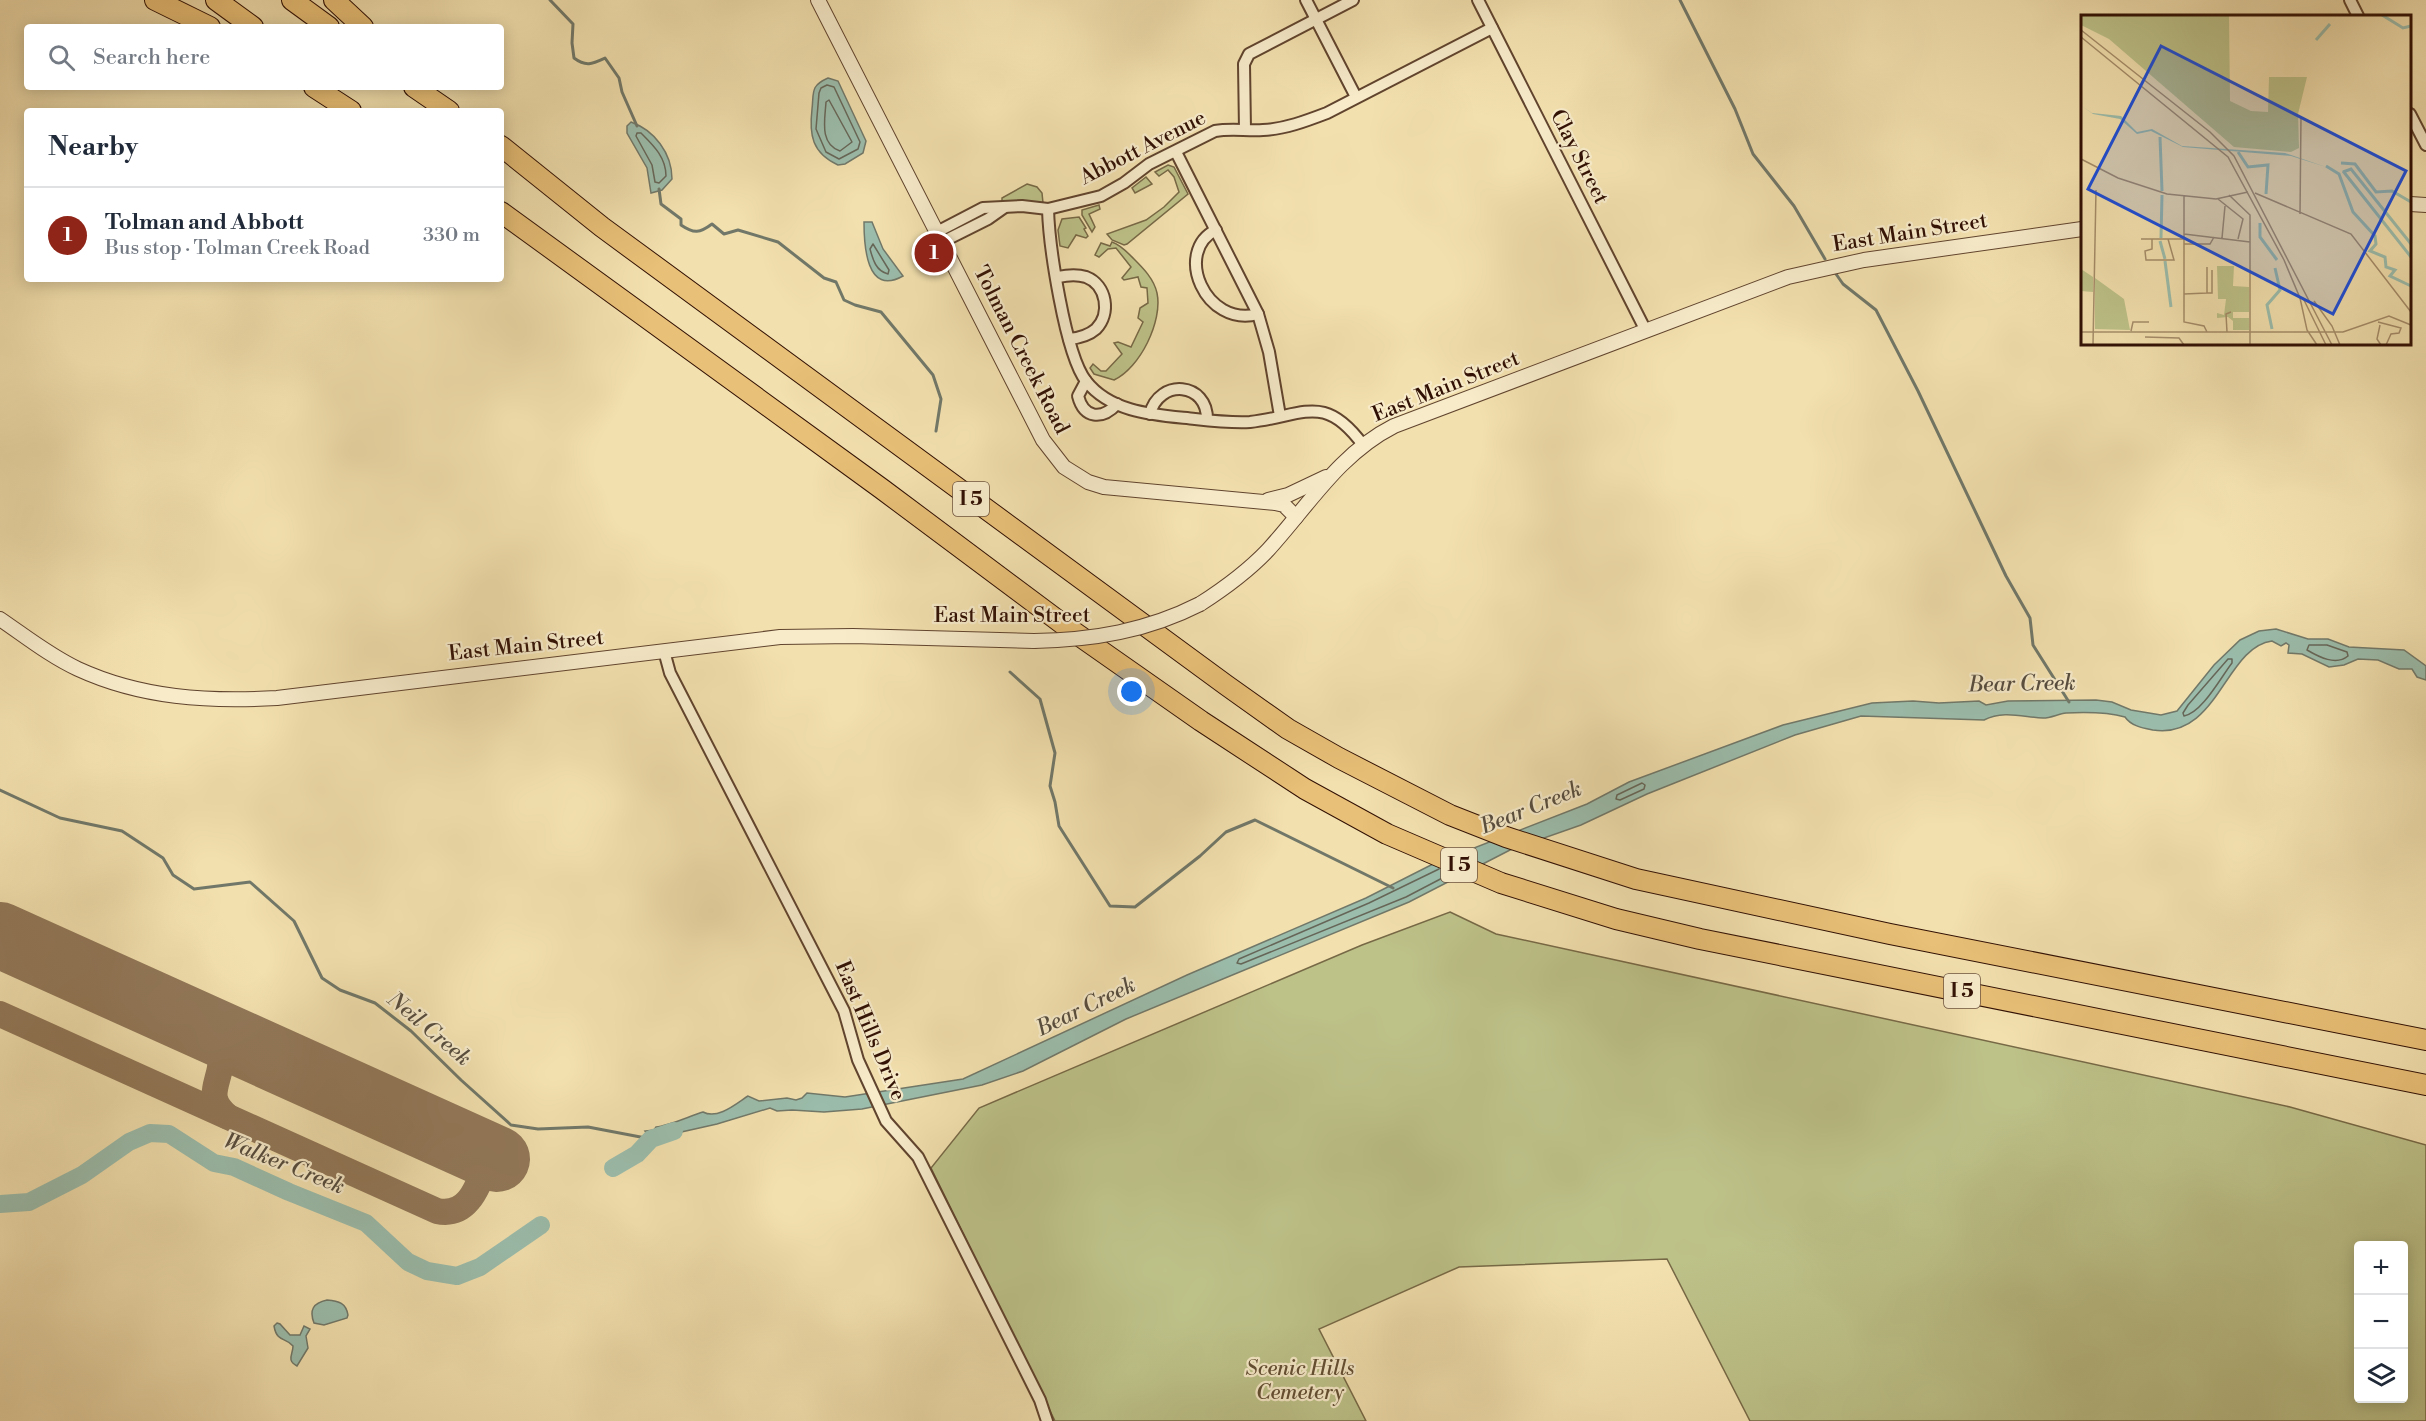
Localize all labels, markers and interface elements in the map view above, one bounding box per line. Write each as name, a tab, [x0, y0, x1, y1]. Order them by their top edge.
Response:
inset map	[2081, 15, 2411, 345]
search box	[24, 24, 504, 90]
icon: search	[45, 41, 78, 74]
text: Search here	[93, 44, 210, 71]
street label: Abbott Avenue	[1075, 105, 1210, 191]
street label: Clay Street	[1544, 105, 1614, 209]
text: Nearby	[48, 131, 138, 163]
street label: East Main Street	[1831, 208, 1990, 258]
text: Tolman and Abbott	[105, 209, 303, 236]
text: 1	[63, 223, 72, 248]
text: 330 m	[423, 223, 480, 248]
pin: 1	[914, 230, 954, 276]
text: Bus stop · Tolman Creek Road	[105, 236, 370, 261]
street label: Tolman Creek Road	[967, 262, 1075, 439]
street label: East Main Street	[1369, 345, 1524, 428]
road number: I 5	[953, 482, 989, 516]
street label: East Main Street	[934, 603, 1091, 629]
street label: East Main Street	[447, 625, 606, 667]
water label: Bear Creek	[1967, 670, 2076, 698]
your location	[1117, 677, 1146, 706]
water label: Bear Creek	[1475, 775, 1586, 841]
road number: I 5	[1441, 848, 1477, 882]
street label: East Hills Drive	[829, 957, 911, 1105]
water label: Bear Creek	[1031, 971, 1140, 1043]
road number: I 5	[1944, 974, 1980, 1008]
water label: Neil Creek	[381, 985, 476, 1072]
water label: Walker Creek	[220, 1128, 348, 1200]
map controls	[2354, 1241, 2408, 1403]
button: +	[2354, 1241, 2408, 1295]
button: −	[2354, 1295, 2408, 1349]
button: layers	[2354, 1349, 2408, 1403]
park label: Scenic Hills Cemetery	[1246, 1356, 1355, 1406]

